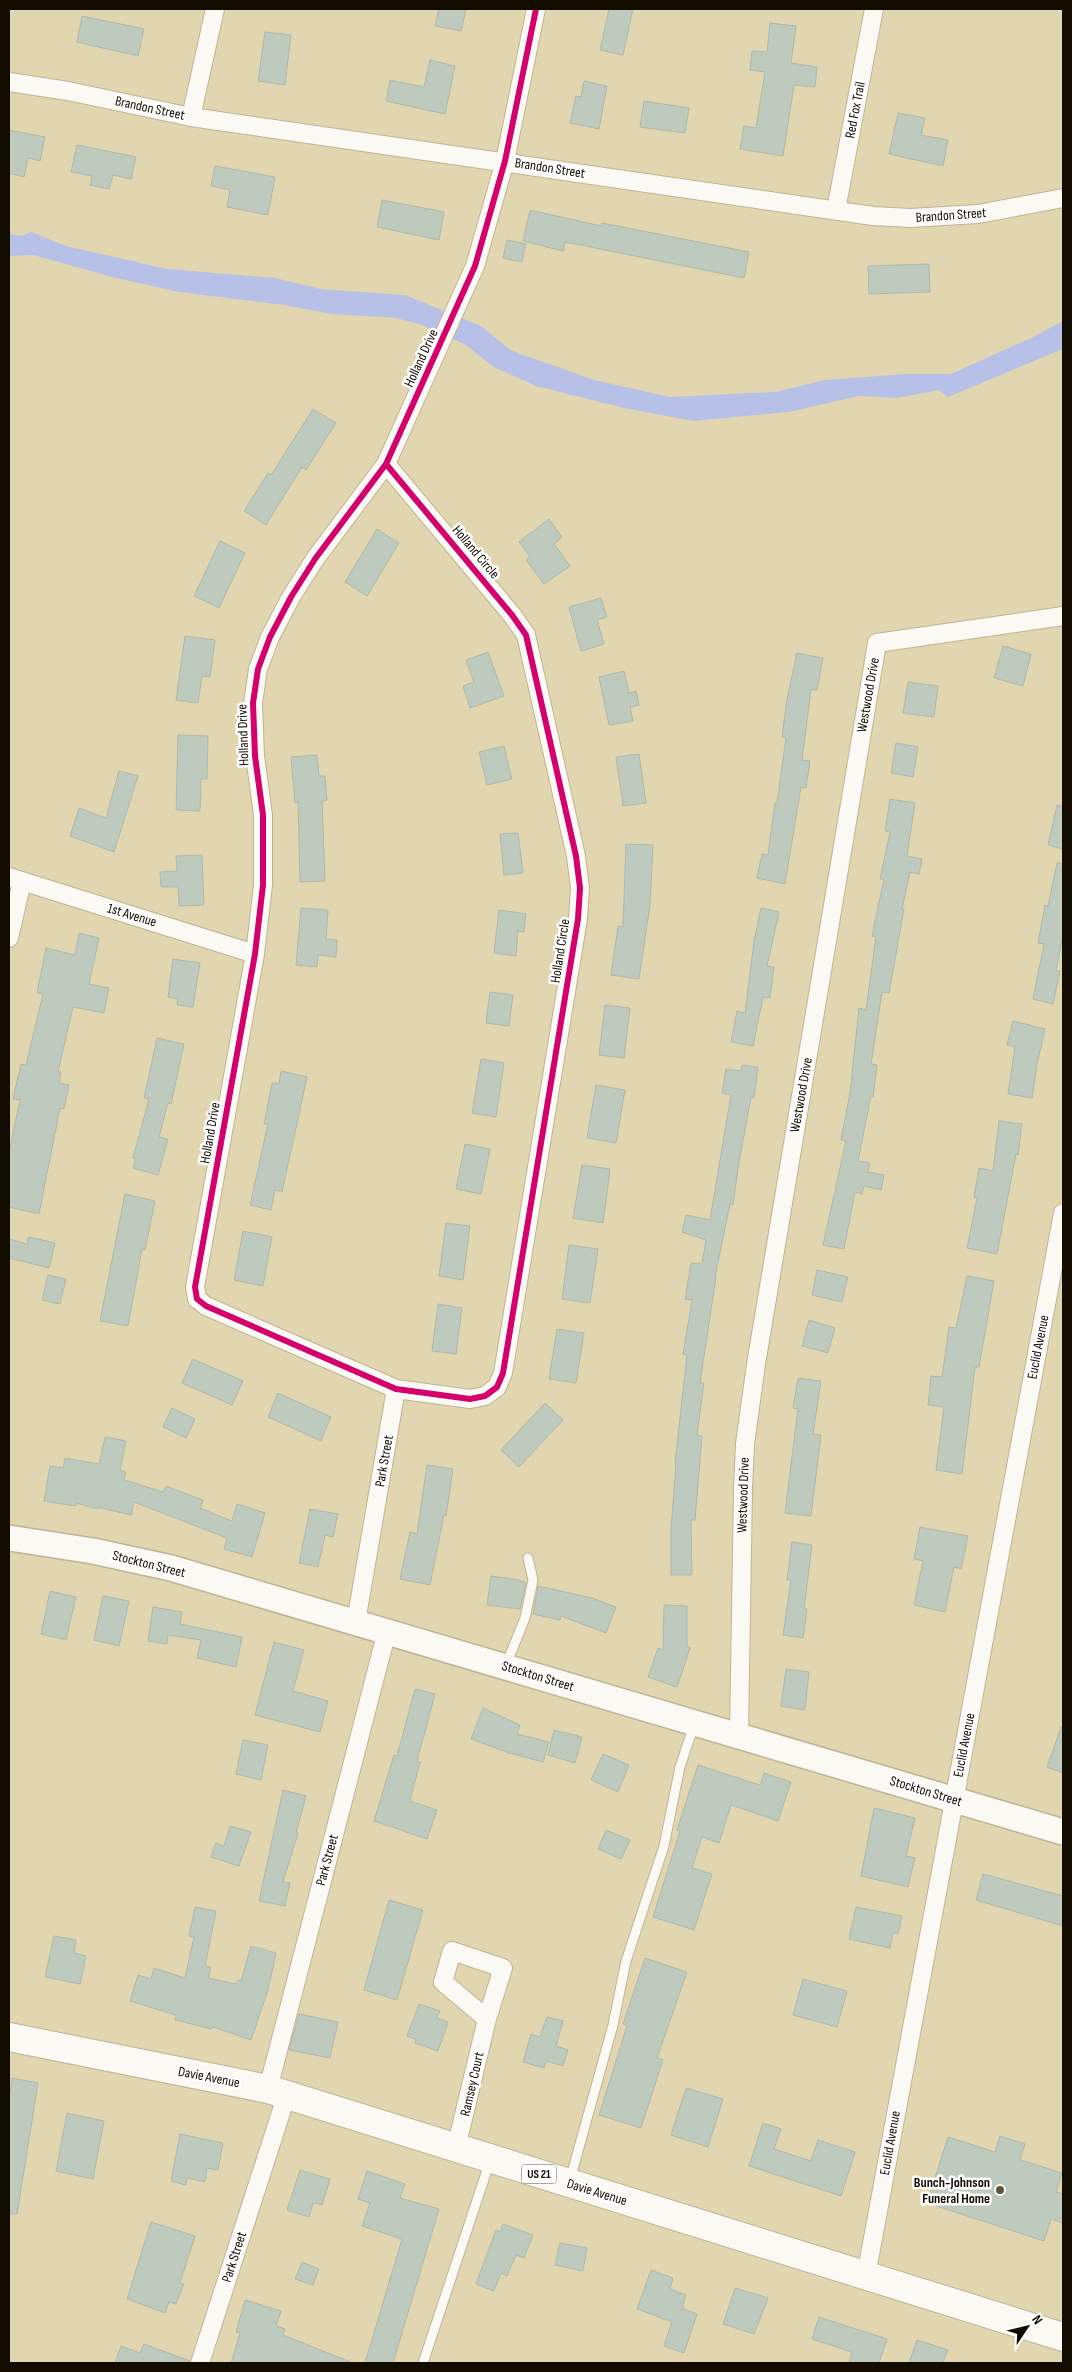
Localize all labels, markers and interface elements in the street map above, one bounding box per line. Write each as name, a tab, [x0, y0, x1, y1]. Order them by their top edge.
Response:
street label: Red Fox Trail	[841, 80, 869, 140]
street label: Brandon Street	[114, 92, 186, 124]
street label: Brandon Street	[514, 154, 586, 182]
street label: Brandon Street	[915, 204, 987, 226]
street label: Holland Drive	[400, 326, 442, 390]
street label: Holland Circle	[449, 522, 503, 582]
street label: Westwood Drive	[853, 656, 883, 734]
street label: Holland Drive	[233, 704, 253, 766]
street label: 1st Avenue	[105, 899, 159, 931]
street label: Holland Circle	[547, 918, 573, 984]
street label: Westwood Drive	[786, 1056, 816, 1134]
street label: Holland Drive	[196, 1101, 224, 1165]
street label: Euclid Avenue	[1023, 1313, 1053, 1381]
street label: Park Street	[371, 1434, 397, 1488]
street label: Westwood Drive	[733, 1457, 753, 1533]
street label: Stockton Street	[111, 1547, 187, 1581]
street label: Stockton Street	[500, 1657, 576, 1695]
street label: Euclid Avenue	[949, 1711, 979, 1779]
street label: Stockton Street	[888, 1772, 964, 1810]
street label: Park Street	[312, 1833, 342, 1887]
street label: Ramsey Court	[456, 2050, 488, 2118]
street label: Davie Avenue	[177, 2063, 241, 2091]
street label: Euclid Avenue	[876, 2110, 904, 2176]
road number: US 21	[522, 2164, 556, 2184]
place label: Bunch-Johnson Funeral Home	[914, 2174, 990, 2207]
street label: Davie Avenue	[565, 2175, 629, 2209]
marker: Bunch-Johnson Funeral Home	[994, 2184, 1006, 2196]
street label: Park Street	[218, 2230, 250, 2284]
north arrow	[1002, 2302, 1052, 2352]
text: N	[1028, 2312, 1046, 2328]

